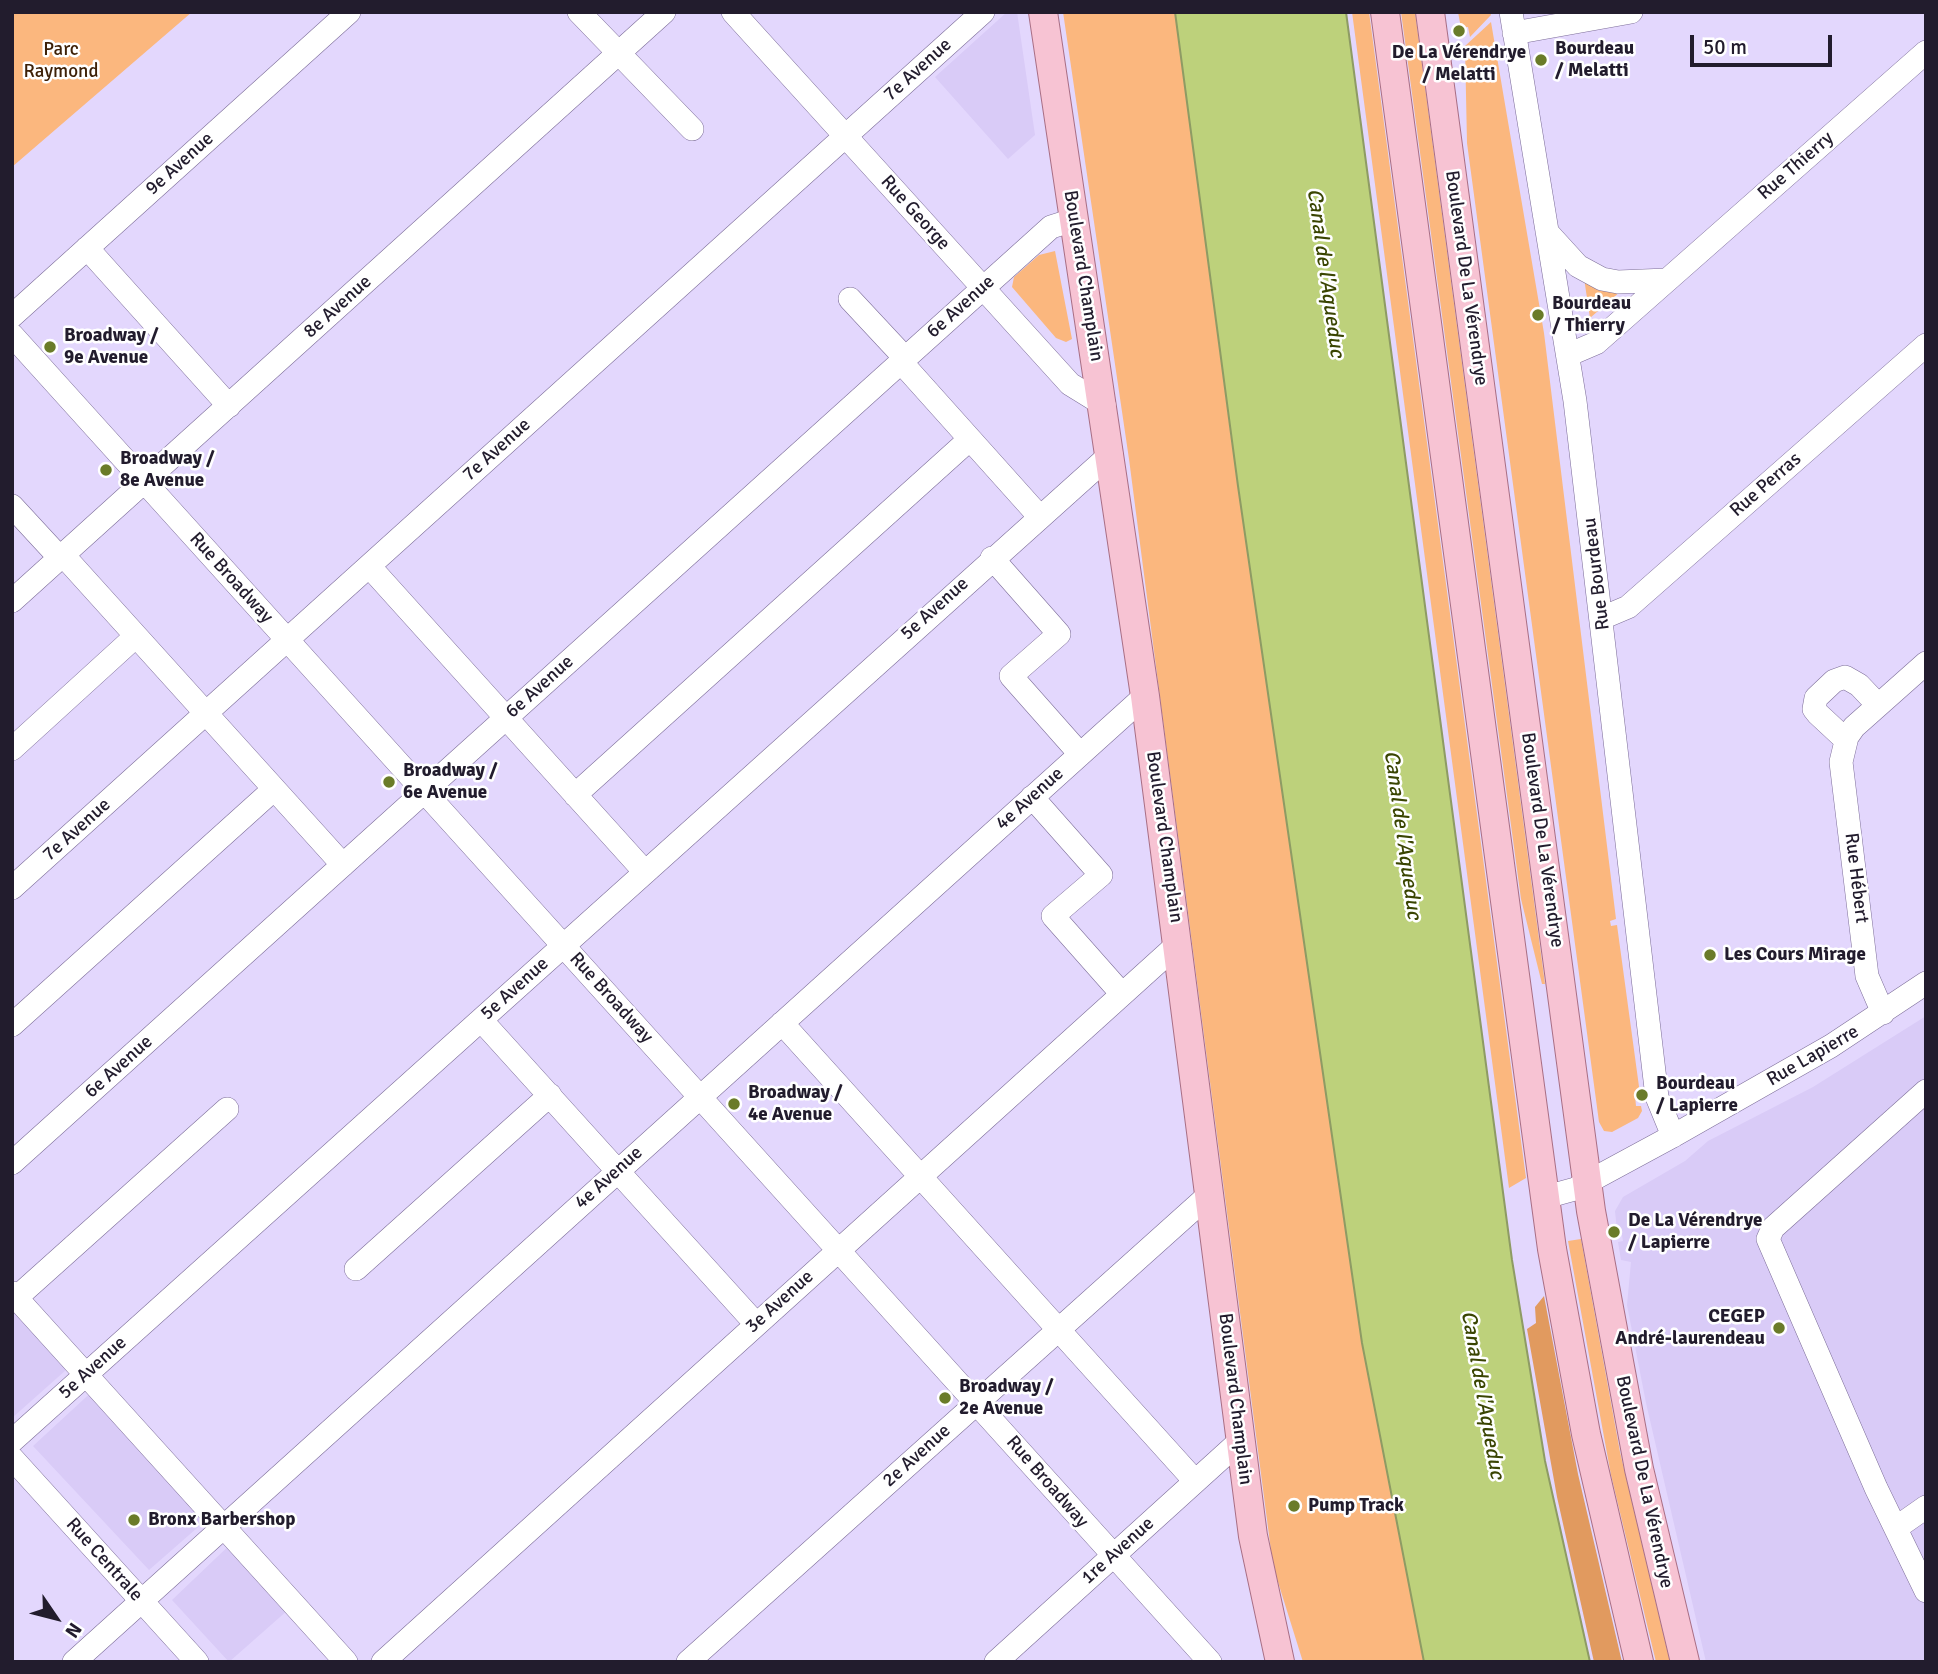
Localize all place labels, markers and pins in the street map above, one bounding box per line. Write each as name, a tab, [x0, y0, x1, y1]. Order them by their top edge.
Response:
marker: De La Vérendrye / Melatti	[1451, 23, 1467, 39]
place label: Bourdeau / Melatti	[1555, 38, 1634, 82]
place label: De La Vérendrye / Melatti	[1392, 42, 1526, 86]
marker: Bourdeau / Melatti	[1533, 52, 1549, 68]
place label: Bourdeau / Thierry	[1552, 293, 1631, 337]
marker: Bourdeau / Thierry	[1530, 307, 1546, 323]
place label: Broadway / 9e Avenue	[64, 325, 159, 369]
marker: Broadway / 9e Avenue	[42, 339, 58, 355]
place label: Broadway / 8e Avenue	[120, 448, 215, 492]
marker: Broadway / 8e Avenue	[98, 462, 114, 478]
place label: Broadway / 6e Avenue	[403, 760, 498, 804]
marker: Broadway / 6e Avenue	[381, 774, 397, 790]
place label: Les Cours Mirage	[1724, 944, 1866, 966]
marker: Les Cours Mirage	[1702, 947, 1718, 963]
place label: Bourdeau / Lapierre	[1656, 1073, 1738, 1117]
place label: Broadway / 4e Avenue	[748, 1082, 843, 1126]
marker: Bourdeau / Lapierre	[1634, 1087, 1650, 1103]
marker: Broadway / 4e Avenue	[726, 1096, 742, 1112]
place label: De La Vérendrye / Lapierre	[1628, 1210, 1762, 1254]
marker: De La Vérendrye / Lapierre	[1606, 1224, 1622, 1240]
place label: CEGEP André-laurendeau	[1615, 1306, 1765, 1350]
marker: CEGEP André-laurendeau	[1771, 1320, 1787, 1336]
place label: Broadway / 2e Avenue	[959, 1376, 1054, 1420]
marker: Broadway / 2e Avenue	[937, 1390, 953, 1406]
place label: Pump Track	[1308, 1495, 1404, 1517]
marker: Pump Track	[1286, 1498, 1302, 1514]
place label: Bronx Barbershop	[148, 1509, 295, 1531]
marker: Bronx Barbershop	[126, 1512, 142, 1528]

